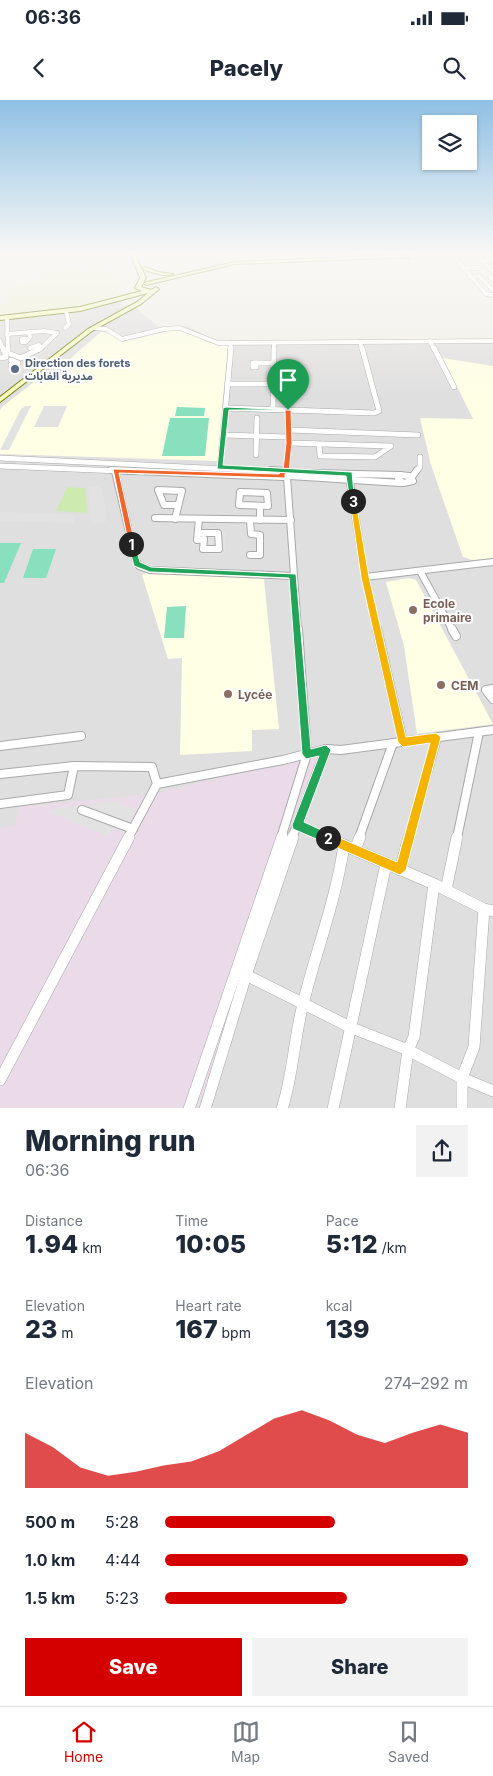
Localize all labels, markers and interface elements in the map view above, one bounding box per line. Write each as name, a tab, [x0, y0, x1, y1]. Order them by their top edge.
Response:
text: 06:36	[25, 6, 81, 29]
icon: back	[25, 54, 53, 82]
icon: search	[440, 54, 468, 82]
text: Pacely	[210, 55, 283, 81]
map controls	[422, 115, 477, 170]
button: layers	[422, 115, 477, 170]
place label: Direction des forets مديرية الغابات	[25, 356, 130, 383]
pin	[267, 359, 309, 410]
marker: Direction des forets مديرية الغابات	[9, 363, 21, 375]
icon: arrive	[274, 366, 302, 394]
pin: 3	[340, 488, 366, 514]
text: 3	[349, 493, 358, 510]
pin: 1	[118, 532, 144, 556]
text: 1	[128, 536, 135, 553]
place label: Ecole primaire	[423, 596, 472, 625]
marker: Ecole primaire	[407, 604, 419, 616]
place label: CEM	[451, 678, 478, 693]
marker: CEM	[435, 679, 447, 691]
place label: Lycée	[238, 687, 272, 702]
marker: Lycée	[222, 688, 234, 700]
pin: 2	[316, 826, 340, 850]
text: 2	[324, 830, 333, 847]
text: Morning run	[25, 1124, 195, 1158]
button: share	[416, 1125, 468, 1177]
text: 06:36	[25, 1160, 69, 1180]
text: Distance	[25, 1212, 83, 1229]
text: Time	[175, 1212, 208, 1229]
text: Pace	[326, 1212, 359, 1229]
text: 1.94	[25, 1229, 78, 1259]
text: 10:05	[175, 1229, 246, 1259]
text: 5:12	[326, 1229, 378, 1259]
text: km	[78, 1239, 102, 1256]
text: /km	[378, 1239, 407, 1256]
text: Elevation	[25, 1297, 85, 1314]
text: Heart rate	[175, 1297, 242, 1314]
text: kcal	[326, 1297, 352, 1314]
text: 23	[25, 1314, 57, 1344]
text: 167	[175, 1314, 218, 1344]
text: 139	[326, 1314, 370, 1344]
text: m	[57, 1324, 74, 1341]
text: bpm	[218, 1324, 251, 1341]
text: Elevation	[25, 1373, 94, 1393]
text: 274–292 m	[384, 1373, 468, 1393]
text: 500 m	[25, 1512, 75, 1532]
text: 5:28	[105, 1512, 139, 1532]
text: 1.0 km	[25, 1550, 75, 1570]
text: 4:44	[105, 1550, 141, 1570]
text: 1.5 km	[25, 1588, 75, 1608]
text: 5:23	[105, 1588, 139, 1608]
button: Save	[25, 1638, 242, 1696]
button: Share	[252, 1638, 468, 1696]
tab: Home	[64, 1718, 103, 1765]
tab: Map	[231, 1718, 260, 1765]
tab: Saved	[388, 1718, 429, 1765]

